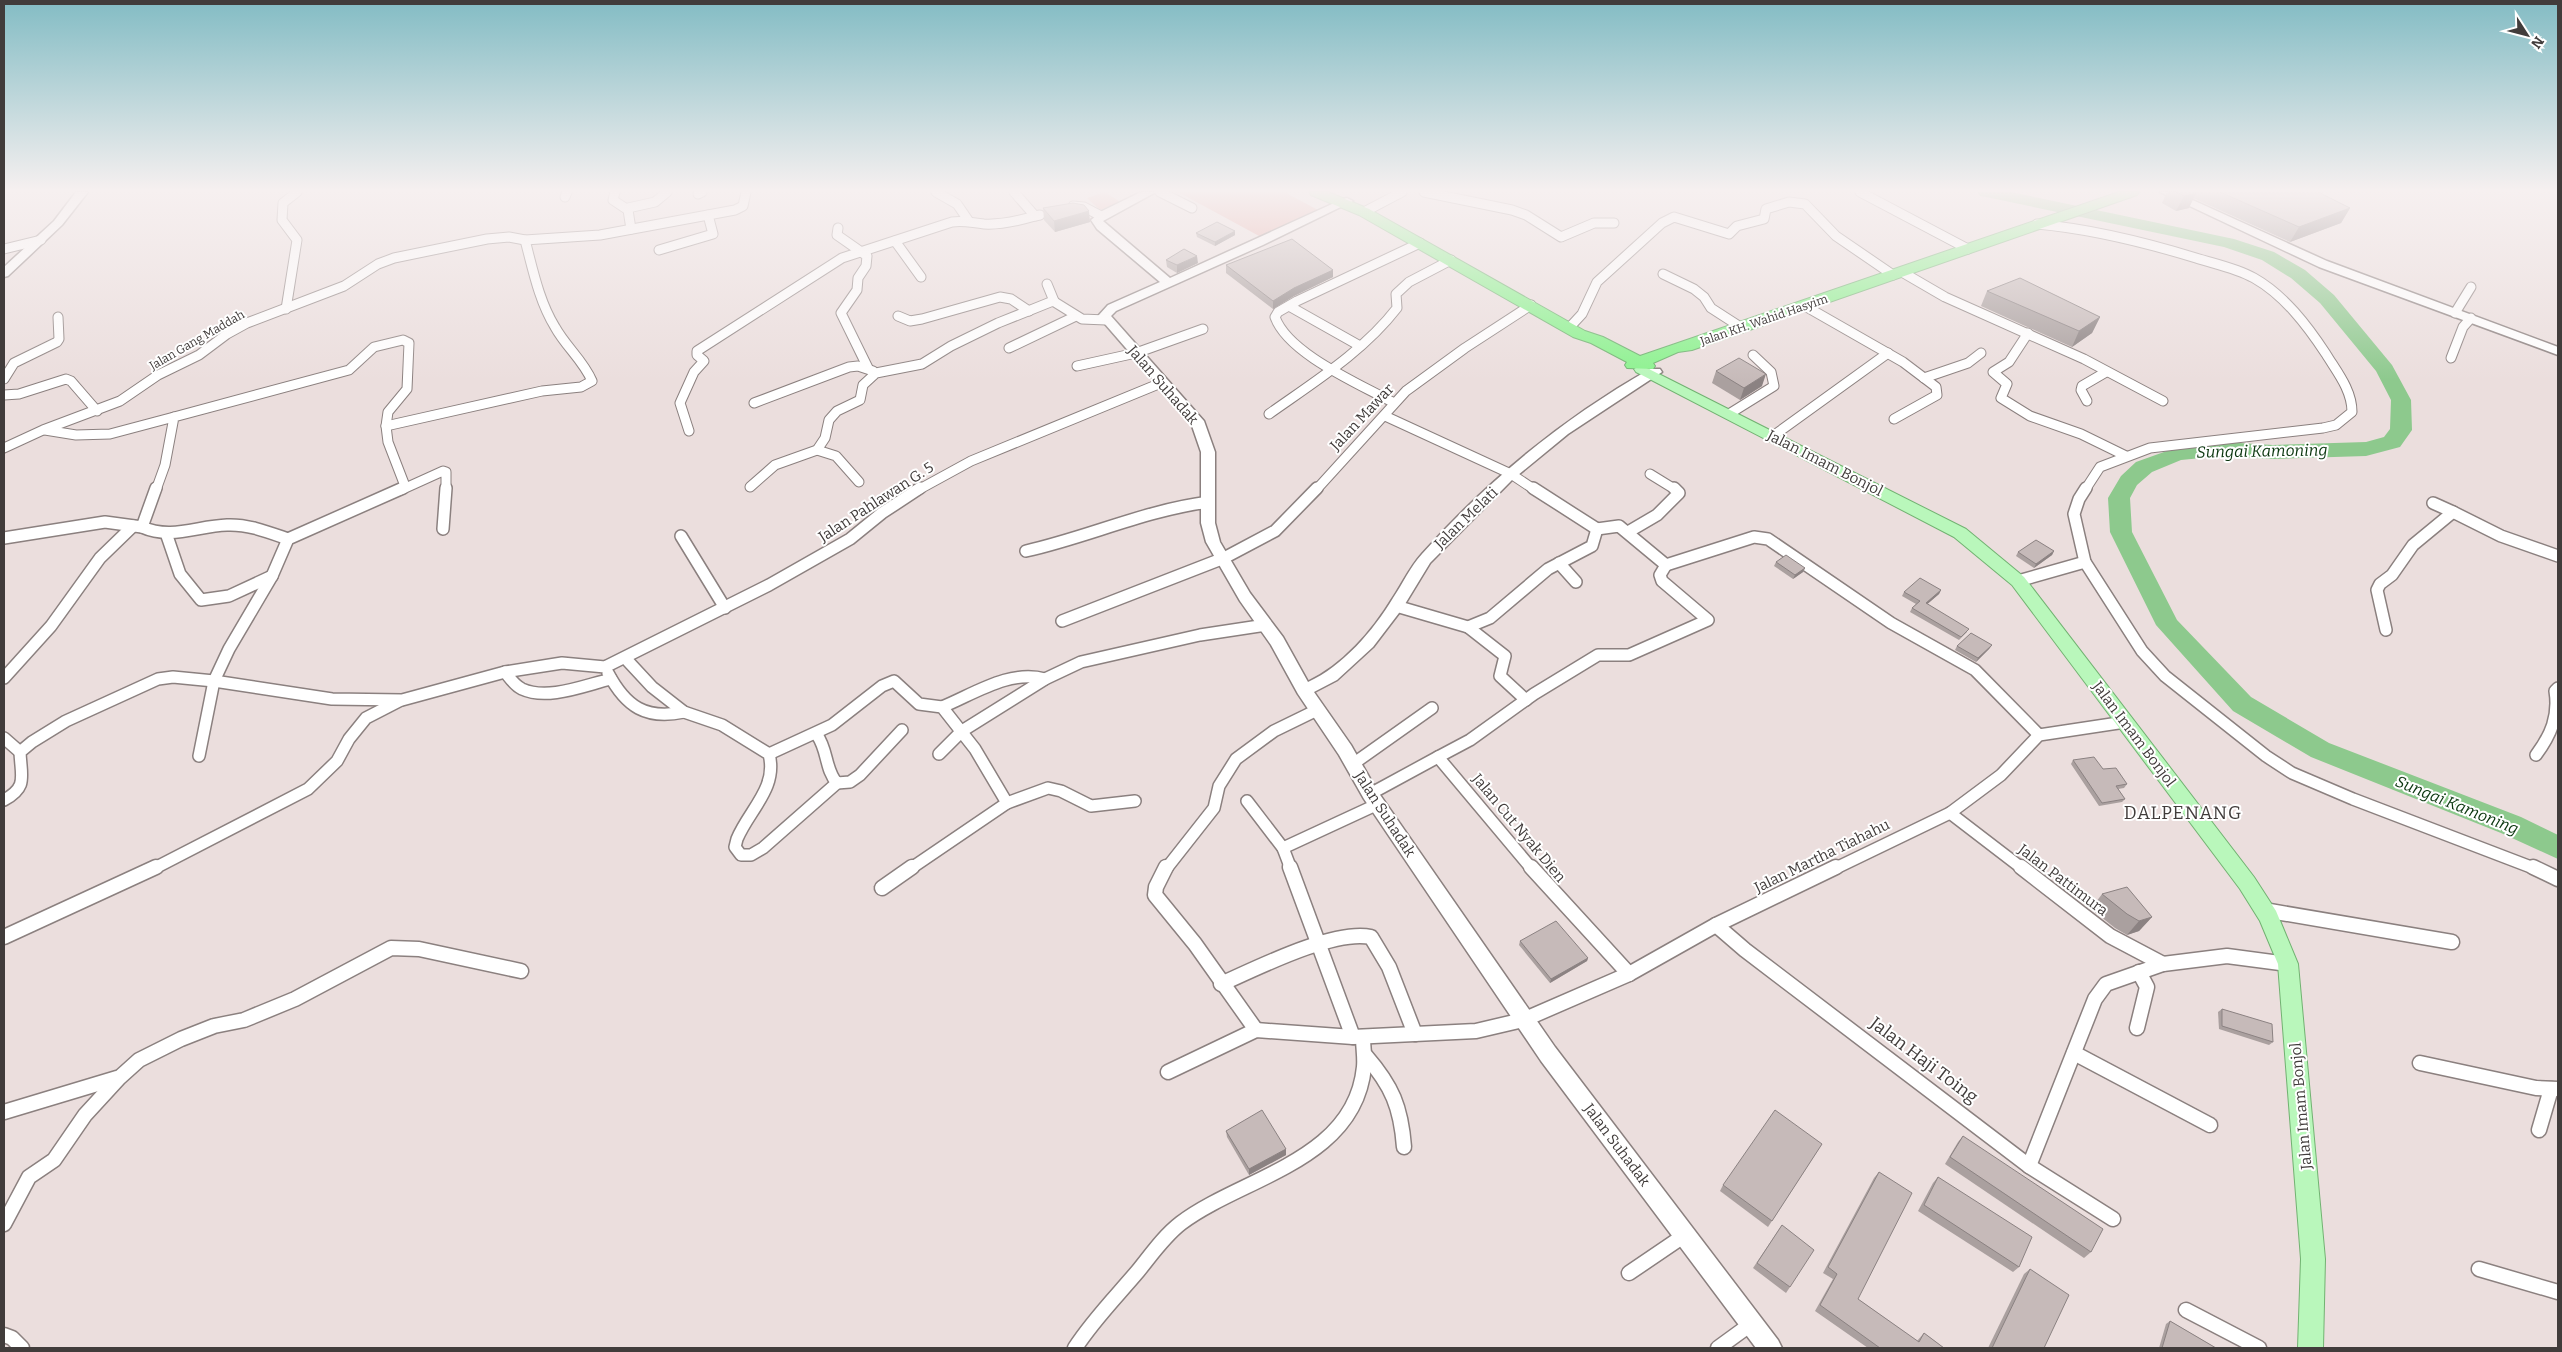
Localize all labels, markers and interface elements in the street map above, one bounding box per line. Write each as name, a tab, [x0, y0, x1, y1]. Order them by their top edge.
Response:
north arrow	[2502, 10, 2552, 60]
text: N	[2527, 33, 2547, 52]
street label: Jalan KH. Wahid Hasyim	[1698, 291, 1830, 349]
street label: Jalan Gang Maddah	[146, 307, 247, 373]
street label: Jalan Suhadak	[1123, 341, 1202, 429]
street label: Jalan Mawar	[1326, 379, 1398, 455]
street label: Jalan Imam Bonjol	[1763, 426, 1886, 500]
water label: Sungai Kamoning	[2196, 440, 2328, 462]
street label: Jalan Pahlawan G. 5	[814, 458, 937, 546]
street label: Jalan Melati	[1430, 483, 1502, 553]
street label: Jalan Imam Bonjol	[2088, 677, 2180, 790]
street label: Jalan Suhadak	[1350, 767, 1420, 861]
street label: Jalan Cut Nyak Dien	[1468, 769, 1570, 886]
water label: Sungai Kamoning	[2393, 772, 2521, 838]
district label: DALPENANG	[2124, 802, 2242, 824]
street label: Jalan Martha Tiahahu	[1750, 815, 1893, 897]
street label: Jalan Pattimura	[2014, 840, 2111, 920]
street label: Jalan Haji Toing	[1865, 1012, 1982, 1108]
street label: Jalan Imam Bonjol	[2286, 1042, 2316, 1171]
street label: Jalan Suhadak	[1580, 1099, 1654, 1190]

